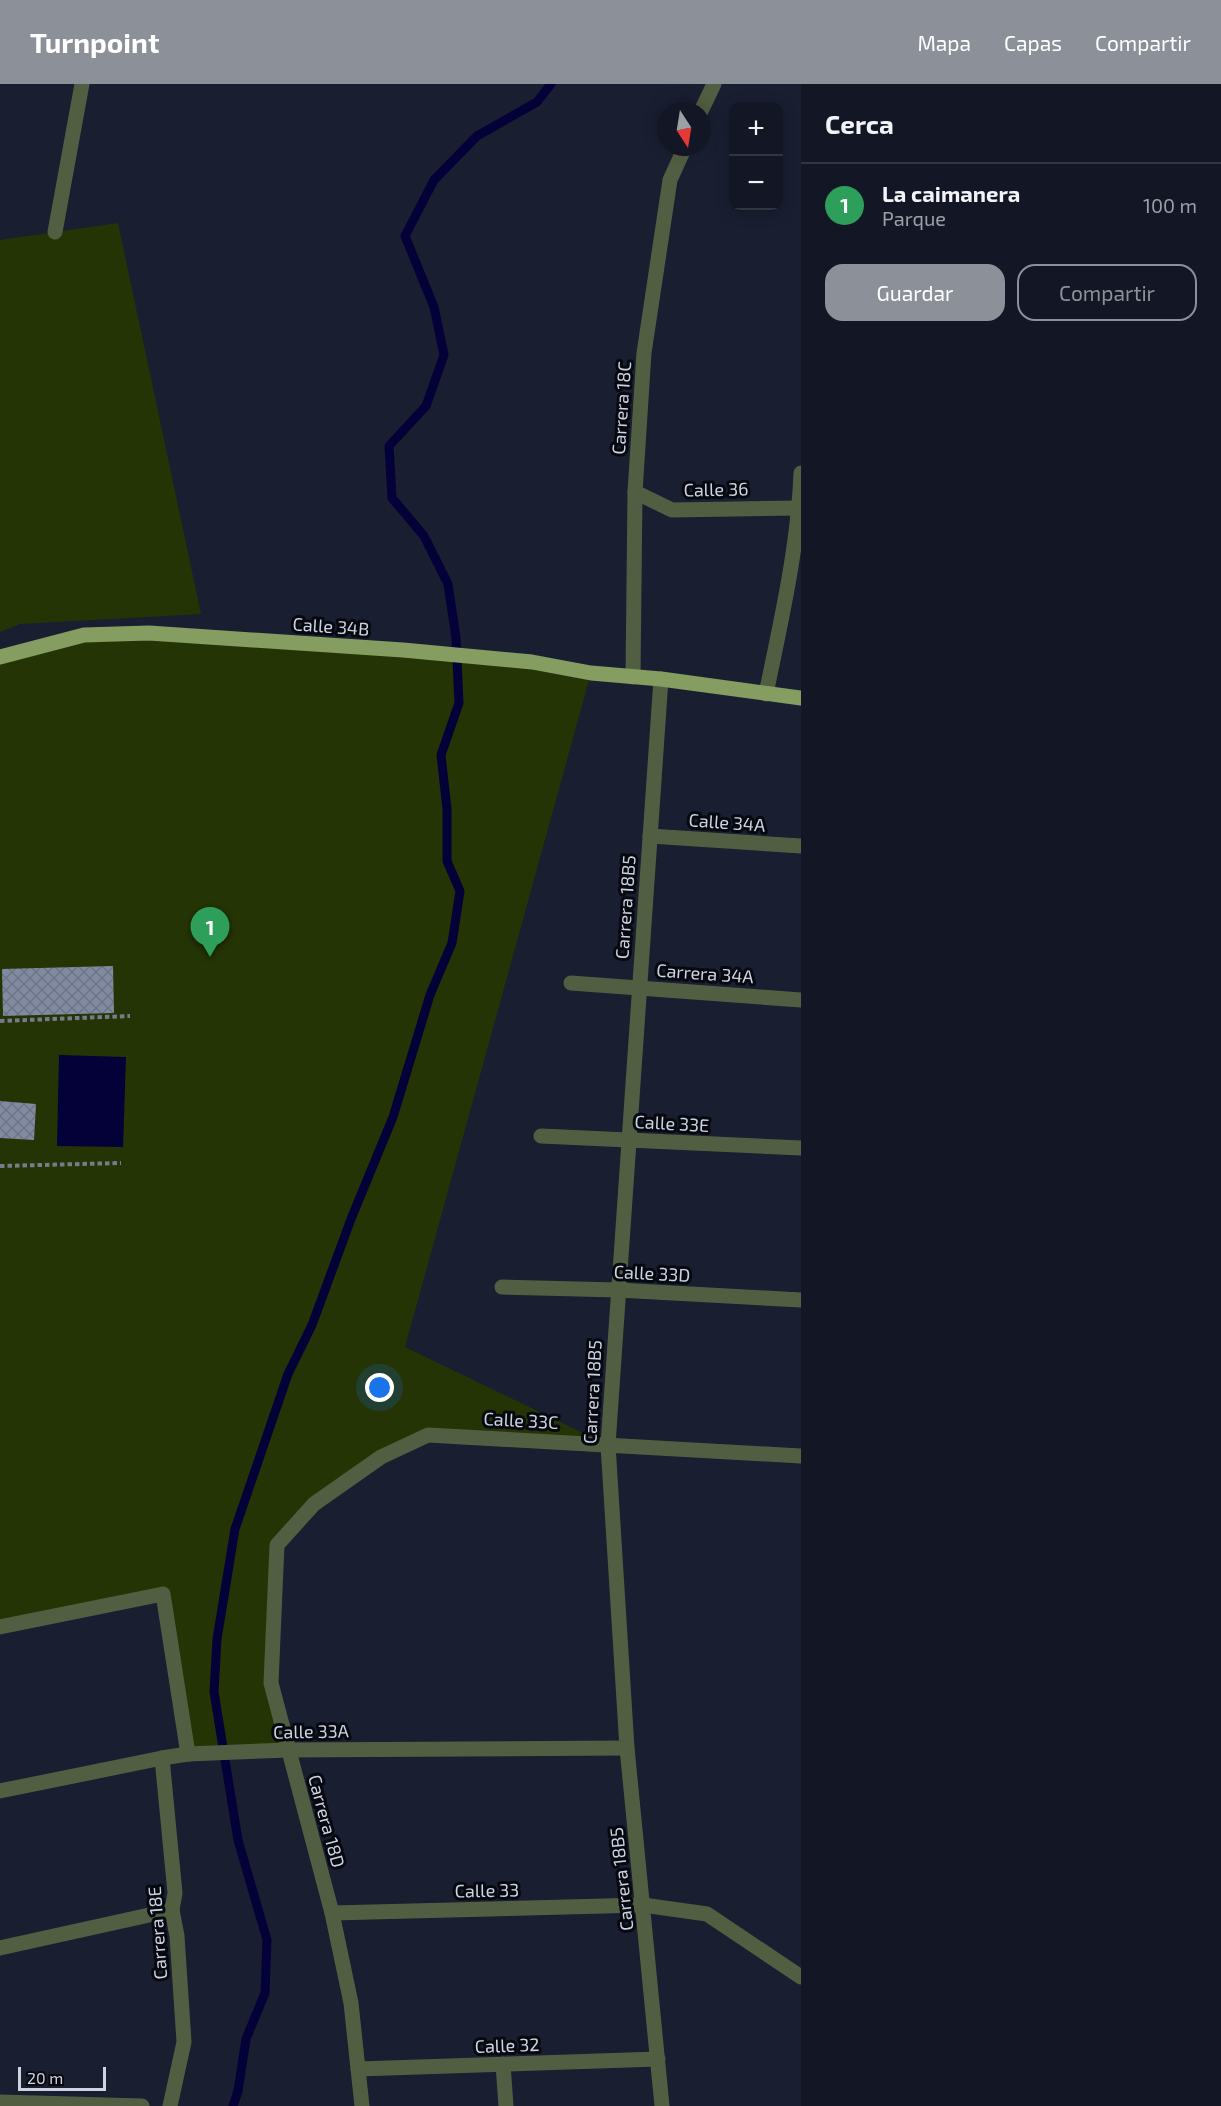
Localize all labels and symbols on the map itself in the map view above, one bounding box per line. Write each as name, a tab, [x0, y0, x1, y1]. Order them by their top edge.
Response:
north arrow	[657, 102, 711, 156]
street label: Carrera 18C	[607, 361, 635, 455]
street label: Calle 36	[683, 477, 749, 501]
street label: Calle 34B	[292, 612, 370, 640]
street label: Calle 34A	[688, 808, 767, 836]
street label: Carrera 18B5	[610, 854, 640, 960]
pin: 1	[190, 908, 230, 957]
street label: Carrera 34A	[656, 959, 755, 987]
street label: Calle 33E	[634, 1110, 710, 1136]
street label: Calle 33D	[613, 1260, 691, 1286]
street label: Carrera 18B5	[578, 1339, 606, 1445]
your location	[365, 1373, 394, 1402]
street label: Calle 33C	[483, 1407, 559, 1433]
street label: Calle 33A	[273, 1719, 350, 1743]
street label: Carrera 18D	[304, 1772, 350, 1870]
street label: Carrera 18B5	[605, 1826, 637, 1932]
street label: Calle 33	[455, 1878, 519, 1902]
street label: Carrera 18E	[143, 1886, 171, 1980]
street label: Calle 32	[474, 2033, 540, 2057]
scale bar	[18, 2064, 106, 2092]

